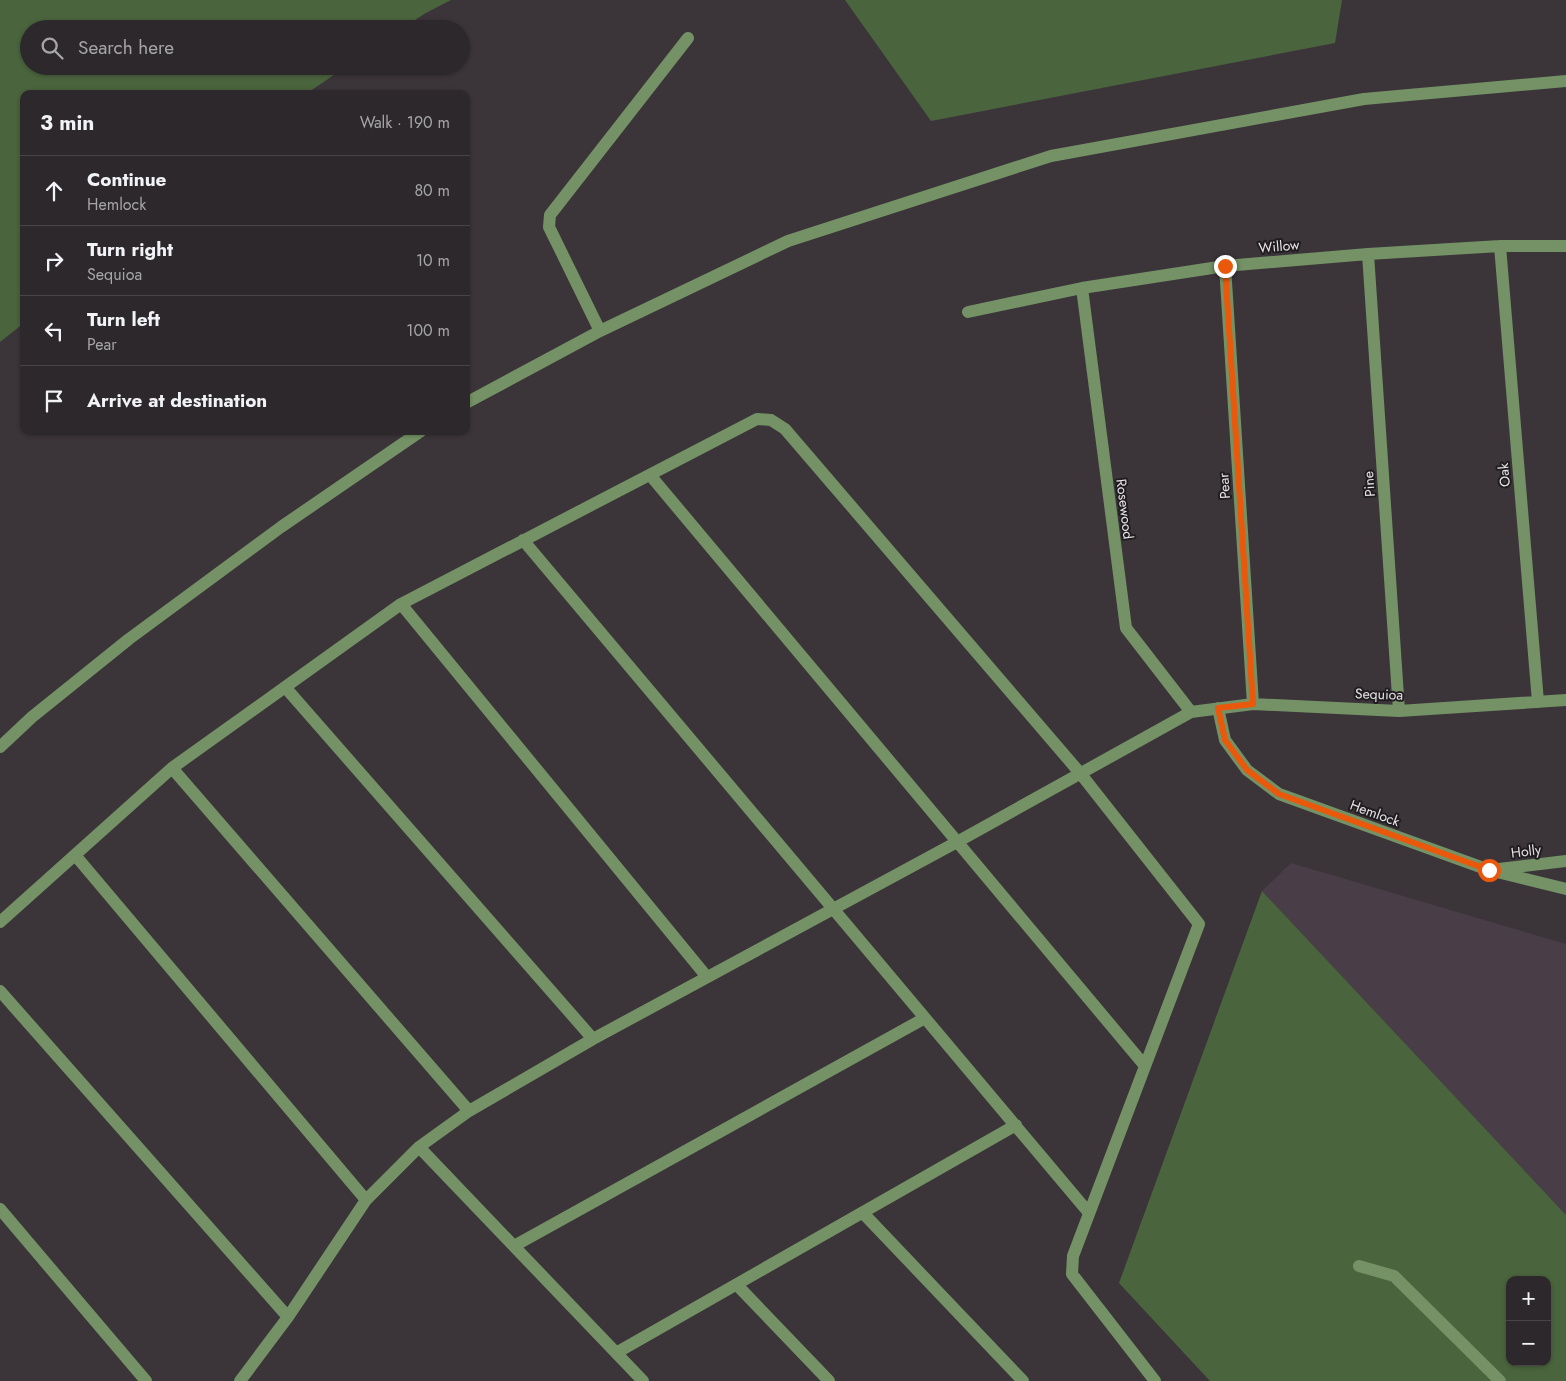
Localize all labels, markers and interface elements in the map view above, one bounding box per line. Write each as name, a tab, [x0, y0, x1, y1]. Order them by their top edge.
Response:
search box	[20, 20, 470, 75]
icon: search	[38, 34, 66, 62]
text: Search here	[78, 34, 174, 61]
text: 3 min	[40, 108, 94, 138]
text: Walk · 190 m	[360, 111, 450, 134]
text: Continue	[87, 166, 166, 193]
icon: ahead	[40, 177, 68, 205]
text: 80 m	[414, 179, 450, 202]
text: Hemlock	[87, 193, 146, 216]
street label: Willow	[1258, 234, 1301, 258]
text: Turn right	[87, 236, 173, 263]
icon: right	[40, 247, 68, 275]
text: 10 m	[416, 249, 450, 272]
route end	[1214, 255, 1237, 278]
text: Sequioa	[87, 263, 142, 286]
text: Turn left	[87, 306, 160, 333]
icon: left	[40, 317, 68, 345]
text: 100 m	[406, 319, 450, 342]
text: Pear	[87, 333, 117, 356]
icon: arrive	[40, 387, 68, 415]
text: Arrive at destination	[87, 387, 267, 414]
street label: Oak	[1493, 461, 1515, 488]
street label: Pine	[1358, 470, 1380, 498]
street label: Pear	[1213, 472, 1235, 500]
street label: Rosewood	[1111, 478, 1139, 540]
street label: Sequioa	[1355, 683, 1403, 705]
street label: Hemlock	[1347, 795, 1404, 832]
street label: Holly	[1510, 839, 1543, 863]
route start	[1478, 859, 1501, 882]
map controls	[1506, 1276, 1551, 1366]
button: +	[1506, 1276, 1551, 1321]
button: −	[1506, 1321, 1551, 1366]

